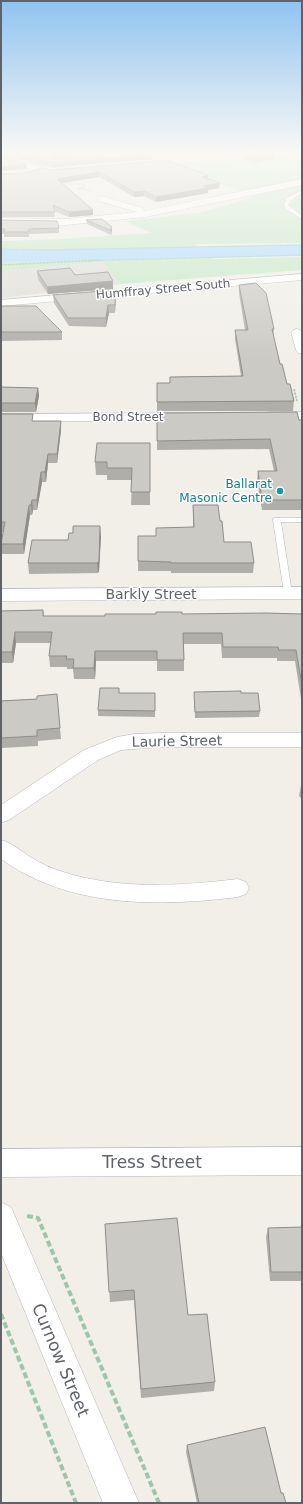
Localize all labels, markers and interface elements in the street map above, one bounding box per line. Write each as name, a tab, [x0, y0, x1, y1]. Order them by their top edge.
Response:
street label: Humffray Street South	[95, 276, 231, 302]
street label: Bond Street	[92, 410, 164, 424]
place label: Ballarat Masonic Centre	[179, 477, 272, 505]
marker: Ballarat Masonic Centre	[275, 486, 285, 496]
street label: Barkly Street	[105, 586, 197, 602]
street label: Laurie Street	[132, 732, 223, 750]
street label: Tress Street	[101, 1152, 202, 1172]
street label: Curnow Street	[28, 1300, 94, 1420]

